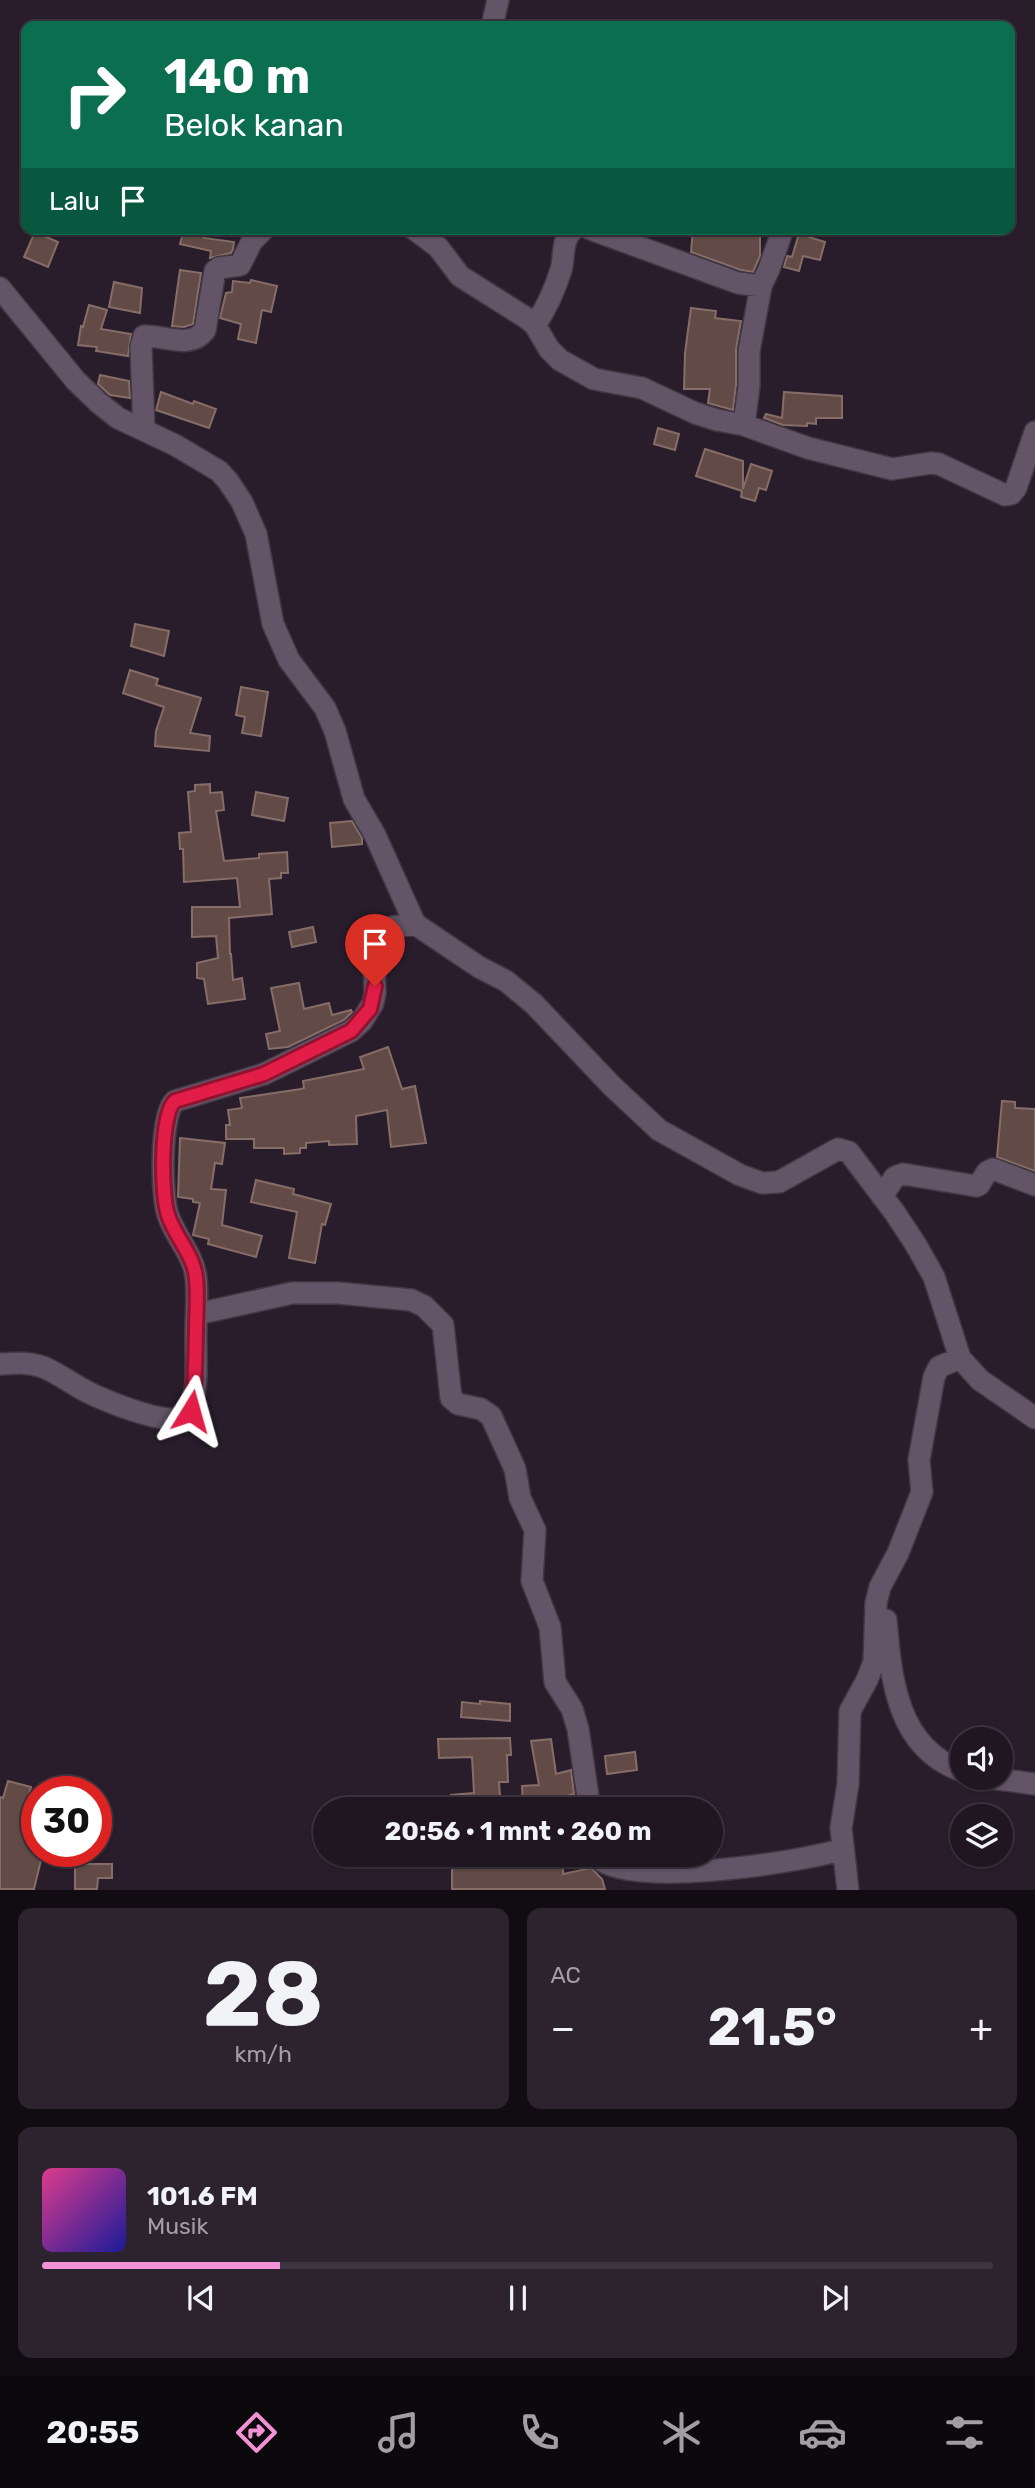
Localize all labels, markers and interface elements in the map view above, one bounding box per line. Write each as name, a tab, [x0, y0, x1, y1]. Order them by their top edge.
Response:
text: 140 m	[164, 47, 310, 105]
icon: right	[49, 49, 140, 140]
text: Belok kanan	[164, 106, 344, 144]
icon: arrive	[114, 182, 152, 220]
text: Lalu	[49, 186, 100, 217]
pin	[345, 914, 405, 986]
icon: arrive	[356, 925, 394, 963]
position arrow	[154, 1374, 228, 1448]
map controls	[950, 1727, 1013, 1867]
button: sound	[950, 1727, 1013, 1790]
speed limit sign: 30	[21, 1776, 112, 1867]
button: layers	[950, 1804, 1013, 1867]
text: 20:56 · 1 mnt · 260 m	[384, 1816, 652, 1847]
text: 28	[203, 1940, 324, 2048]
text: AC	[551, 1961, 581, 1989]
text: 21.5°	[708, 1996, 837, 2058]
text: −	[551, 2005, 575, 2051]
text: +	[969, 2005, 993, 2051]
text: km/h	[235, 2040, 292, 2068]
text: 101.6 FM	[147, 2181, 258, 2212]
text: Musik	[147, 2212, 208, 2240]
icon: previous	[182, 2279, 220, 2317]
icon: pause	[499, 2279, 537, 2317]
icon: next	[816, 2279, 854, 2317]
icon: directions	[232, 2408, 281, 2457]
icon: music	[374, 2408, 423, 2457]
icon: phone	[515, 2408, 564, 2457]
icon: climate	[657, 2408, 706, 2457]
icon: car	[798, 2408, 847, 2457]
icon: filters	[940, 2408, 989, 2457]
text: 20:55	[46, 2413, 140, 2451]

